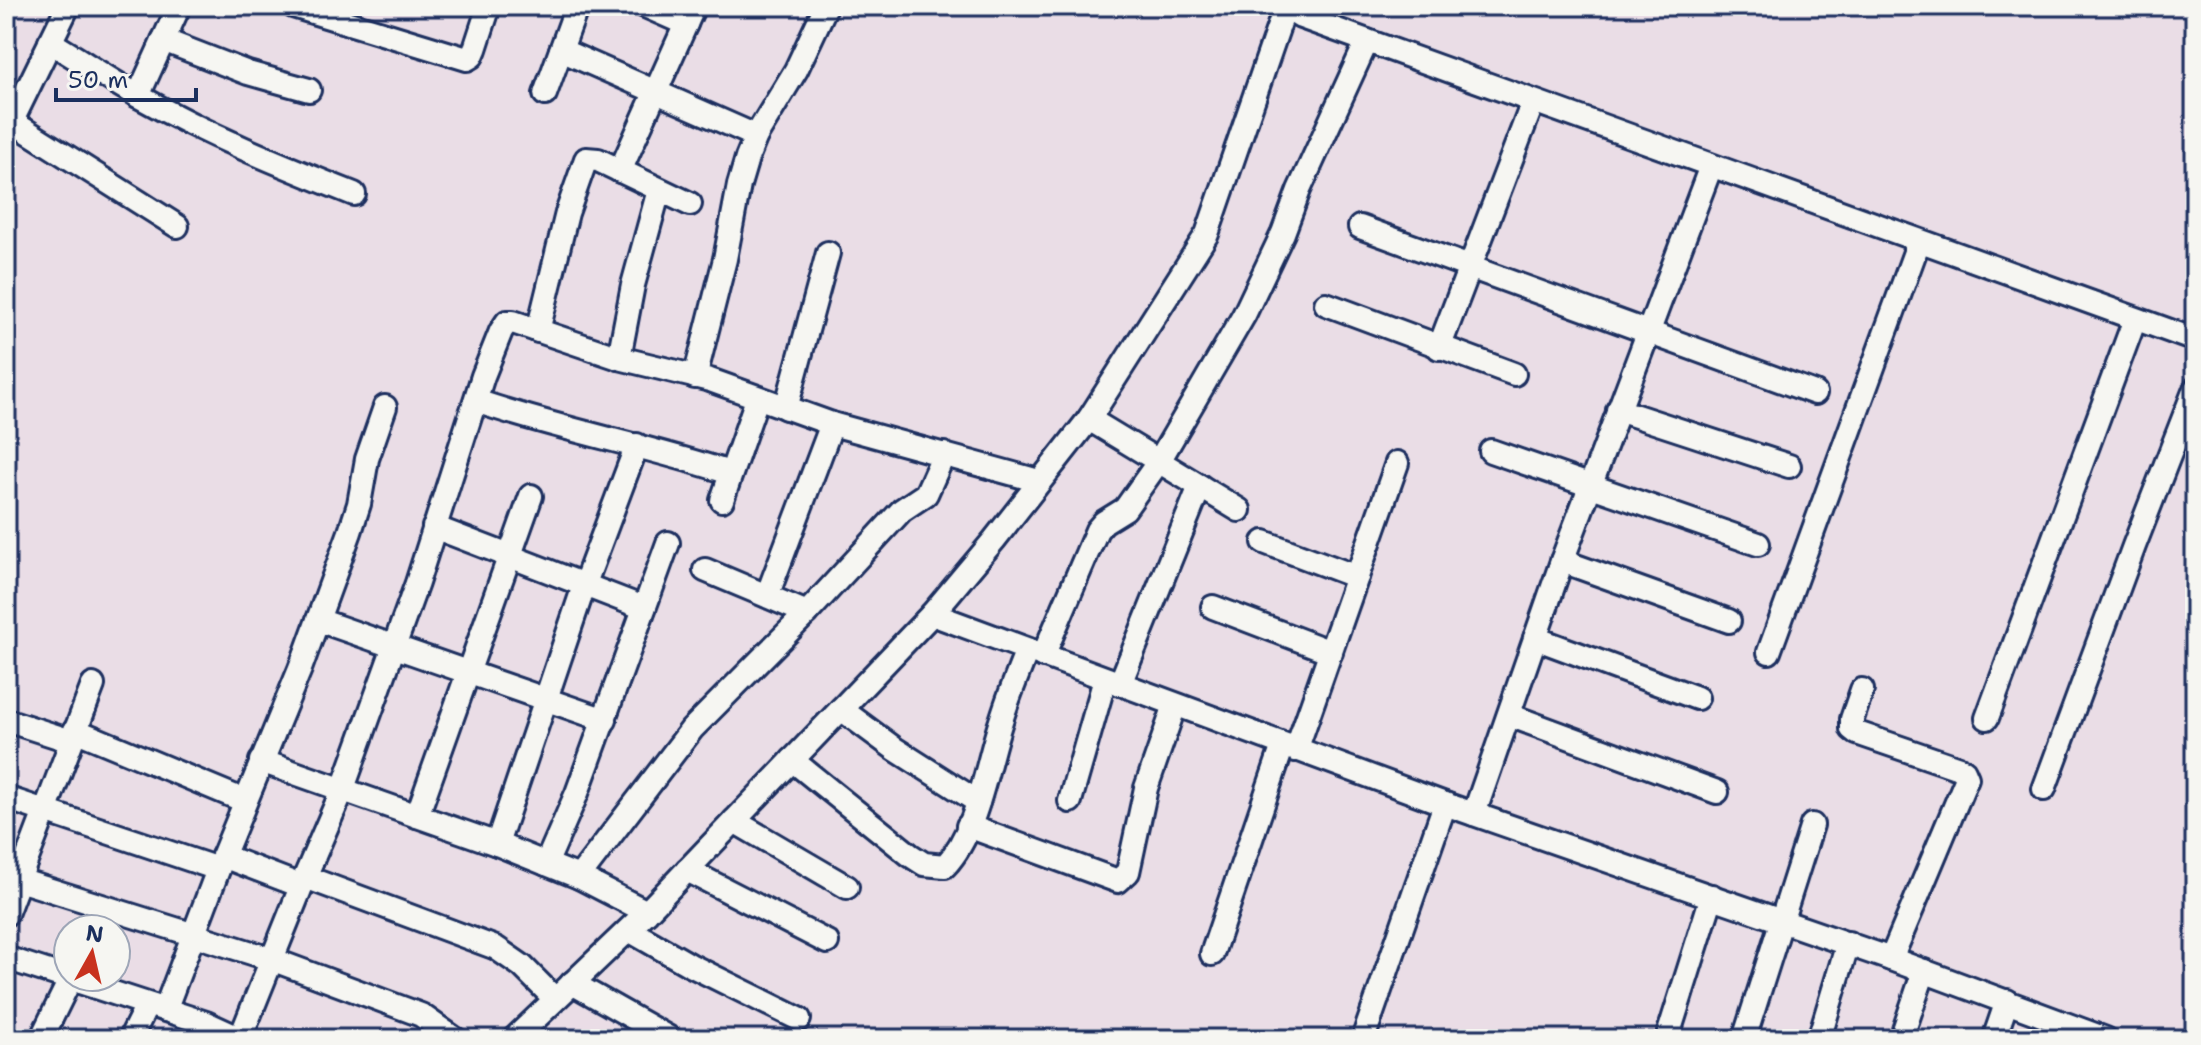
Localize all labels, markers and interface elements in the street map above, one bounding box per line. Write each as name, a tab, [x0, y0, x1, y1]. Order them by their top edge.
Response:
scale bar	[56, 52, 196, 102]
text: 50 m	[68, 64, 128, 96]
north arrow	[52, 913, 132, 993]
text: N	[84, 918, 105, 949]

